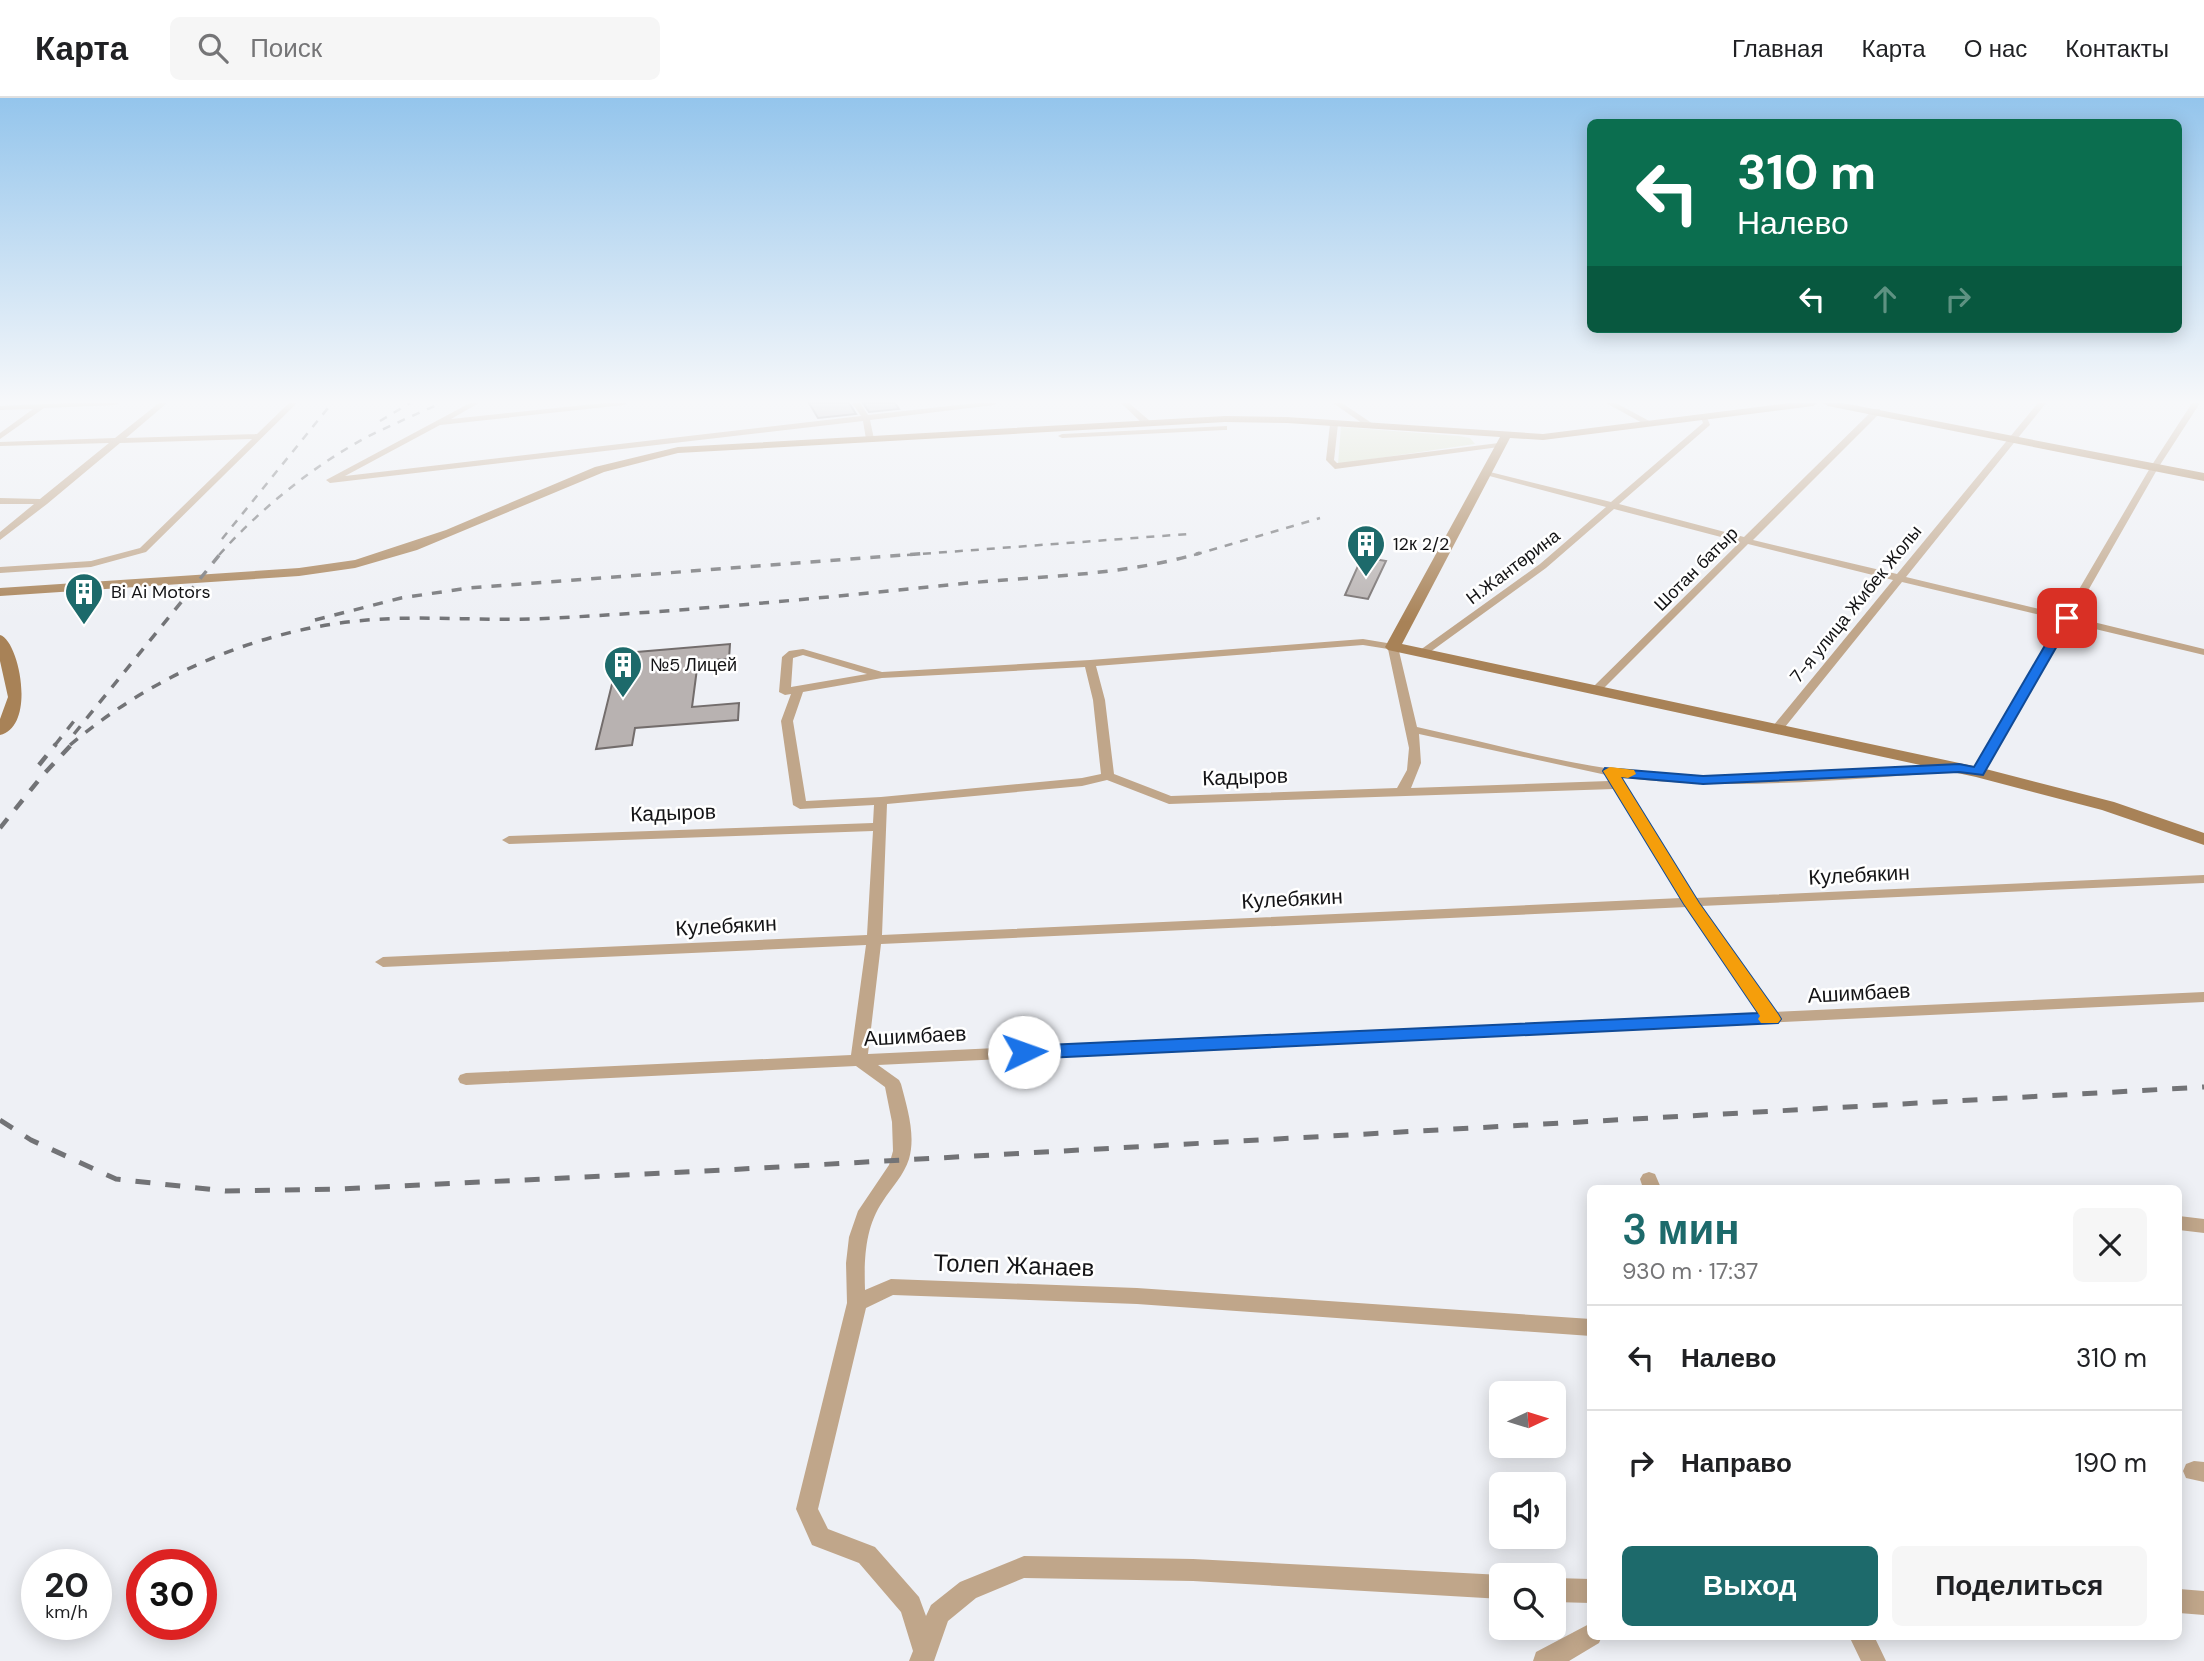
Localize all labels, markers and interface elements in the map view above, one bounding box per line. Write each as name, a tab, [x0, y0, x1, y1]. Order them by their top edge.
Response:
search box	[170, 17, 660, 80]
text: Карта	[35, 27, 128, 70]
icon: search	[194, 29, 232, 67]
text: Поиск	[250, 31, 322, 65]
text: Главная	[1732, 33, 1823, 64]
text: Карта	[1861, 33, 1926, 64]
text: О нас	[1964, 33, 2027, 64]
text: Контакты	[2065, 33, 2169, 64]
text: 310 m	[1737, 140, 1876, 204]
icon: left	[1622, 147, 1713, 238]
text: Налево	[1737, 202, 1849, 244]
icon: left	[1793, 280, 1831, 318]
icon: ahead	[1866, 280, 1904, 318]
icon: right	[1939, 280, 1977, 318]
street label: 7-я улица Жибек Жолы	[1785, 520, 1927, 688]
street label: Шотан батыр	[1649, 522, 1743, 616]
building icon: 12к 2/2	[1345, 523, 1387, 578]
street label: Н.Жантөрина	[1461, 523, 1566, 610]
place label: 12к 2/2	[1393, 532, 1449, 556]
building icon: Bi Ai Motors	[63, 571, 105, 626]
place label: Bi Ai Motors	[111, 580, 211, 604]
pin	[2037, 588, 2097, 648]
icon: arrive	[2048, 599, 2086, 637]
building icon: №5 Лицей	[602, 644, 644, 699]
place label: №5 Лицей	[650, 653, 737, 677]
street label: Кадыров	[1202, 762, 1288, 792]
street label: Кадыров	[630, 798, 716, 828]
street label: Кулебякин	[1808, 858, 1910, 892]
street label: Кулебякин	[1241, 882, 1343, 916]
street label: Кулебякин	[675, 909, 777, 943]
street label: Ашимбаев	[1807, 976, 1911, 1010]
position arrow	[987, 1015, 1061, 1089]
street label: Ашимбаев	[863, 1019, 967, 1053]
text: 3 мин	[1622, 1202, 1740, 1257]
button: close	[2073, 1208, 2147, 1282]
street label: Толеп Жанаев	[933, 1247, 1095, 1283]
text: 930 m · 17:37	[1622, 1256, 1758, 1286]
icon: left	[1622, 1339, 1660, 1377]
text: Налево	[1681, 1341, 1776, 1375]
text: 310 m	[2076, 1341, 2147, 1375]
north arrow	[1489, 1381, 1566, 1458]
map controls	[1489, 1381, 1566, 1640]
icon: right	[1622, 1444, 1660, 1482]
text: Направо	[1681, 1446, 1792, 1480]
text: 190 m	[2075, 1446, 2147, 1480]
button: sound	[1489, 1472, 1566, 1549]
button: Выход	[1622, 1546, 1878, 1626]
button: Поделиться	[1892, 1546, 2147, 1626]
speed limit sign: 30	[126, 1549, 217, 1640]
text: 20	[44, 1562, 89, 1608]
button: search	[1489, 1563, 1566, 1640]
text: km/h	[45, 1600, 88, 1624]

